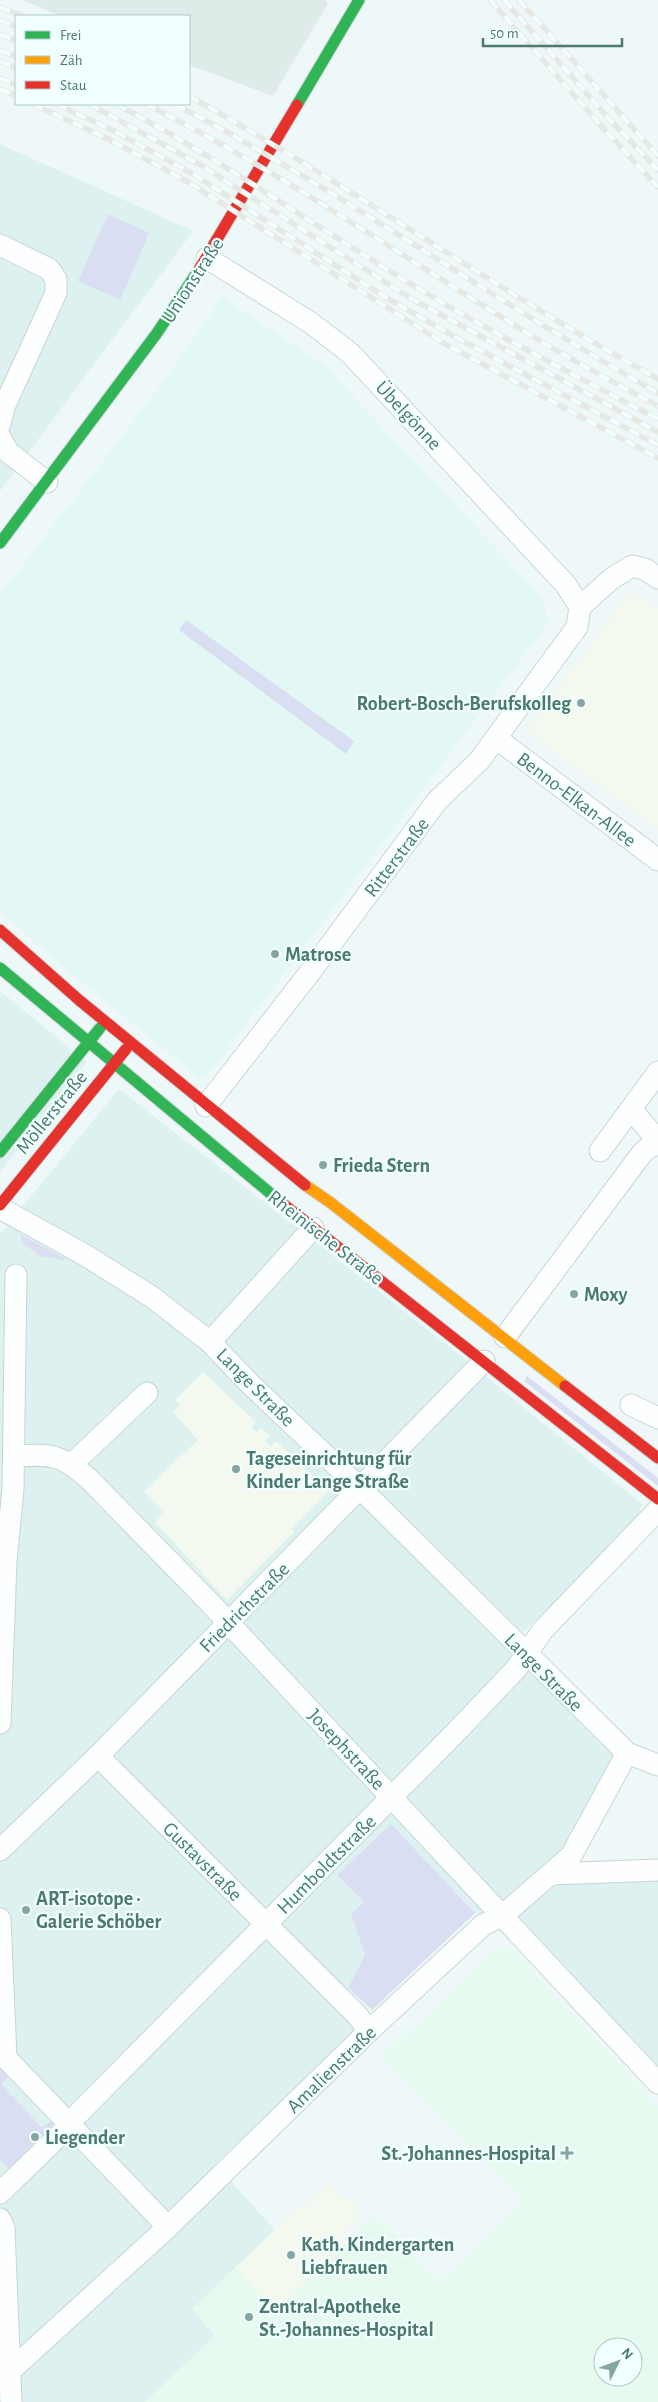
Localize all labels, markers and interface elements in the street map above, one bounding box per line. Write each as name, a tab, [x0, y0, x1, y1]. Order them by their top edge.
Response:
legend	[15, 15, 190, 105]
scale bar	[483, 15, 622, 47]
text: 50 m	[490, 26, 519, 41]
text: Frei	[60, 28, 81, 43]
text: Zäh	[60, 53, 83, 68]
text: Stau	[60, 78, 87, 93]
street label: Unionstraße	[158, 235, 228, 327]
street label: Übelgönne	[372, 377, 445, 454]
place label: Robert-Bosch-Berufskolleg	[357, 694, 572, 714]
marker: Robert-Bosch-Berufskolleg	[575, 697, 587, 709]
street label: Benno-Elkan-Allee	[513, 749, 640, 851]
street label: Ritterstraße	[361, 814, 433, 901]
place label: Matrose	[285, 945, 351, 965]
marker: Matrose	[269, 948, 281, 960]
street label: Möllerstraße	[12, 1067, 91, 1158]
place label: Frieda Stern	[333, 1156, 430, 1176]
marker: Frieda Stern	[317, 1159, 329, 1171]
street label: Rheinische Straße	[264, 1187, 387, 1289]
place label: Moxy	[584, 1285, 627, 1305]
marker: Moxy	[568, 1288, 580, 1300]
street label: Lange Straße	[212, 1345, 298, 1431]
place label: Tageseinrichtung für Kinder Lange Straße	[246, 1449, 412, 1492]
marker: Tageseinrichtung für Kinder Lange Straße	[230, 1463, 242, 1475]
street label: Friedrichstraße	[196, 1559, 293, 1656]
street label: Lange Straße	[500, 1630, 586, 1716]
street label: Josephstraße	[304, 1705, 389, 1794]
street label: Humboldtstraße	[273, 1811, 380, 1918]
street label: Gustavstraße	[159, 1818, 246, 1905]
place label: ART-isotope · Galerie Schöber	[36, 1889, 161, 1932]
marker: ART-isotope · Galerie Schöber	[20, 1904, 32, 1916]
street label: Amalienstraße	[283, 2022, 380, 2117]
place label: Liegender	[45, 2128, 125, 2148]
marker: Liegender	[29, 2131, 41, 2143]
place label: St.-Johannes-Hospital	[381, 2144, 556, 2164]
marker: St.-Johannes-Hospital	[560, 2146, 574, 2160]
place label: Kath. Kindergarten Liebfrauen	[301, 2235, 454, 2278]
marker: Kath. Kindergarten Liebfrauen	[285, 2249, 297, 2261]
place label: Zentral-Apotheke St.-Johannes-Hospital	[259, 2297, 434, 2340]
marker: Zentral-Apotheke St.-Johannes-Hospital	[243, 2311, 255, 2323]
north arrow	[593, 2337, 643, 2387]
text: N	[618, 2346, 635, 2362]

